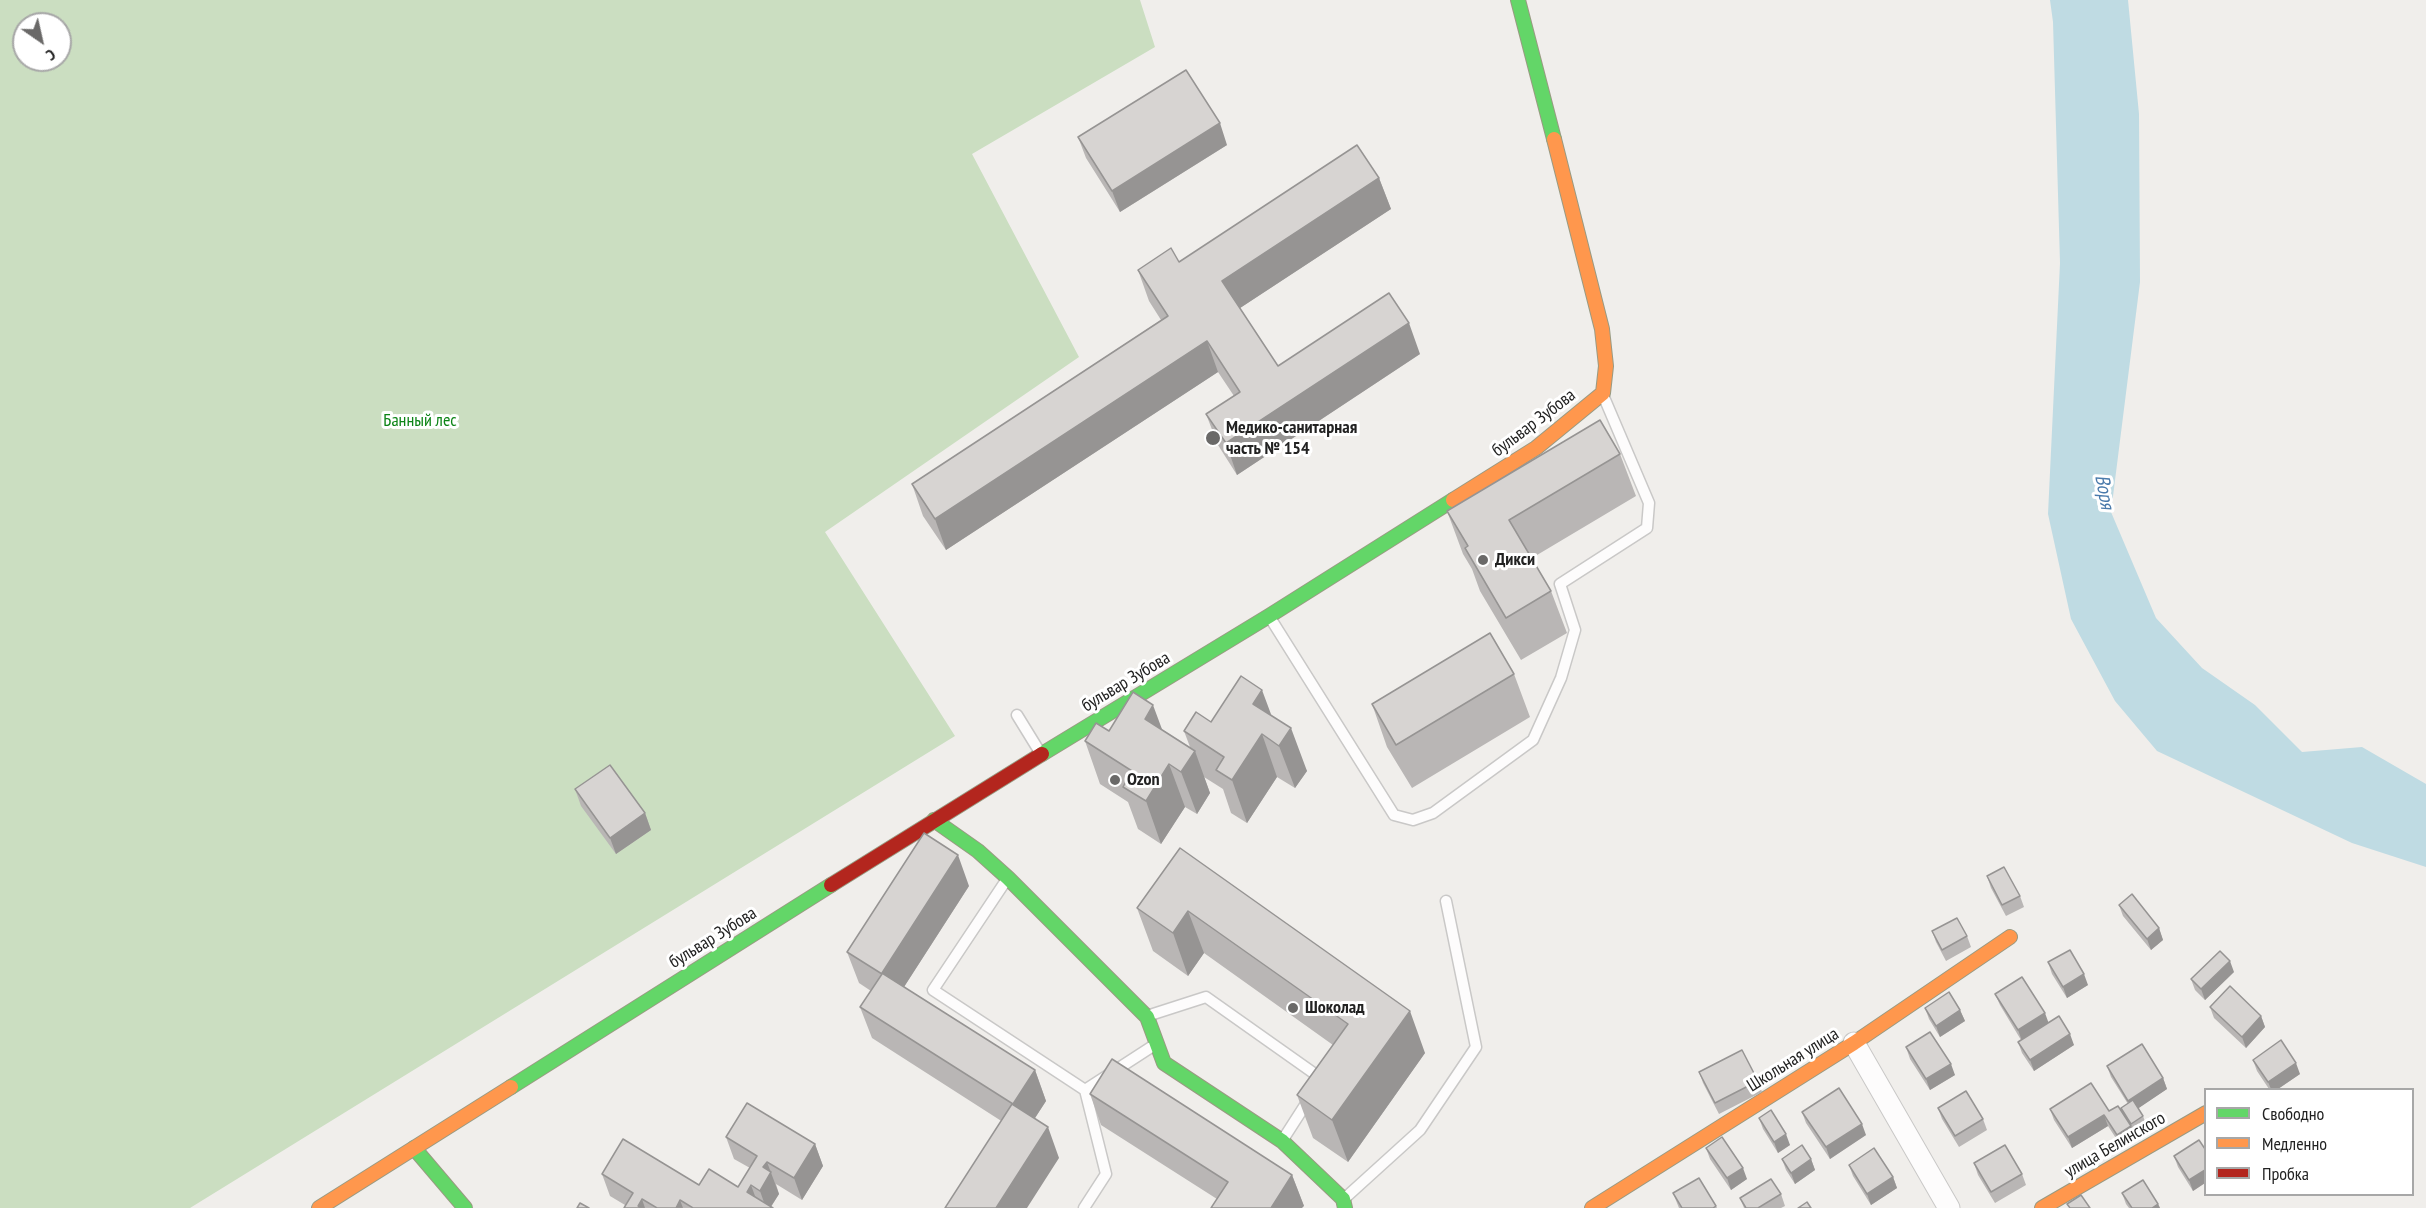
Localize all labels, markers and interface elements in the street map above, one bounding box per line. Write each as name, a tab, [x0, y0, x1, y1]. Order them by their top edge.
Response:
north arrow	[12, 12, 72, 72]
text: С	[42, 45, 60, 66]
street label: бульвар Зубова	[1488, 385, 1580, 461]
park label: Банный лес	[383, 410, 457, 432]
place label: Медико-санитарная часть № 154	[1226, 417, 1357, 460]
marker: Медико-санитарная часть № 154	[1204, 429, 1222, 447]
water label: Воря	[2089, 473, 2119, 511]
place label: Дикси	[1495, 549, 1535, 571]
marker: Дикси	[1476, 553, 1490, 567]
street label: бульвар Зубова	[1078, 647, 1174, 717]
place label: Ozon	[1127, 769, 1160, 791]
marker: Ozon	[1108, 773, 1122, 787]
street label: бульвар Зубова	[665, 903, 761, 973]
place label: Шоколад	[1305, 997, 1365, 1019]
marker: Шоколад	[1286, 1001, 1300, 1015]
street label: Школьная улица	[1743, 1023, 1843, 1097]
legend	[2204, 1088, 2414, 1196]
text: Свободно	[2262, 1102, 2324, 1125]
street label: улица Белинского	[2061, 1107, 2169, 1183]
text: Медленно	[2262, 1132, 2327, 1155]
text: Пробка	[2262, 1162, 2309, 1185]

